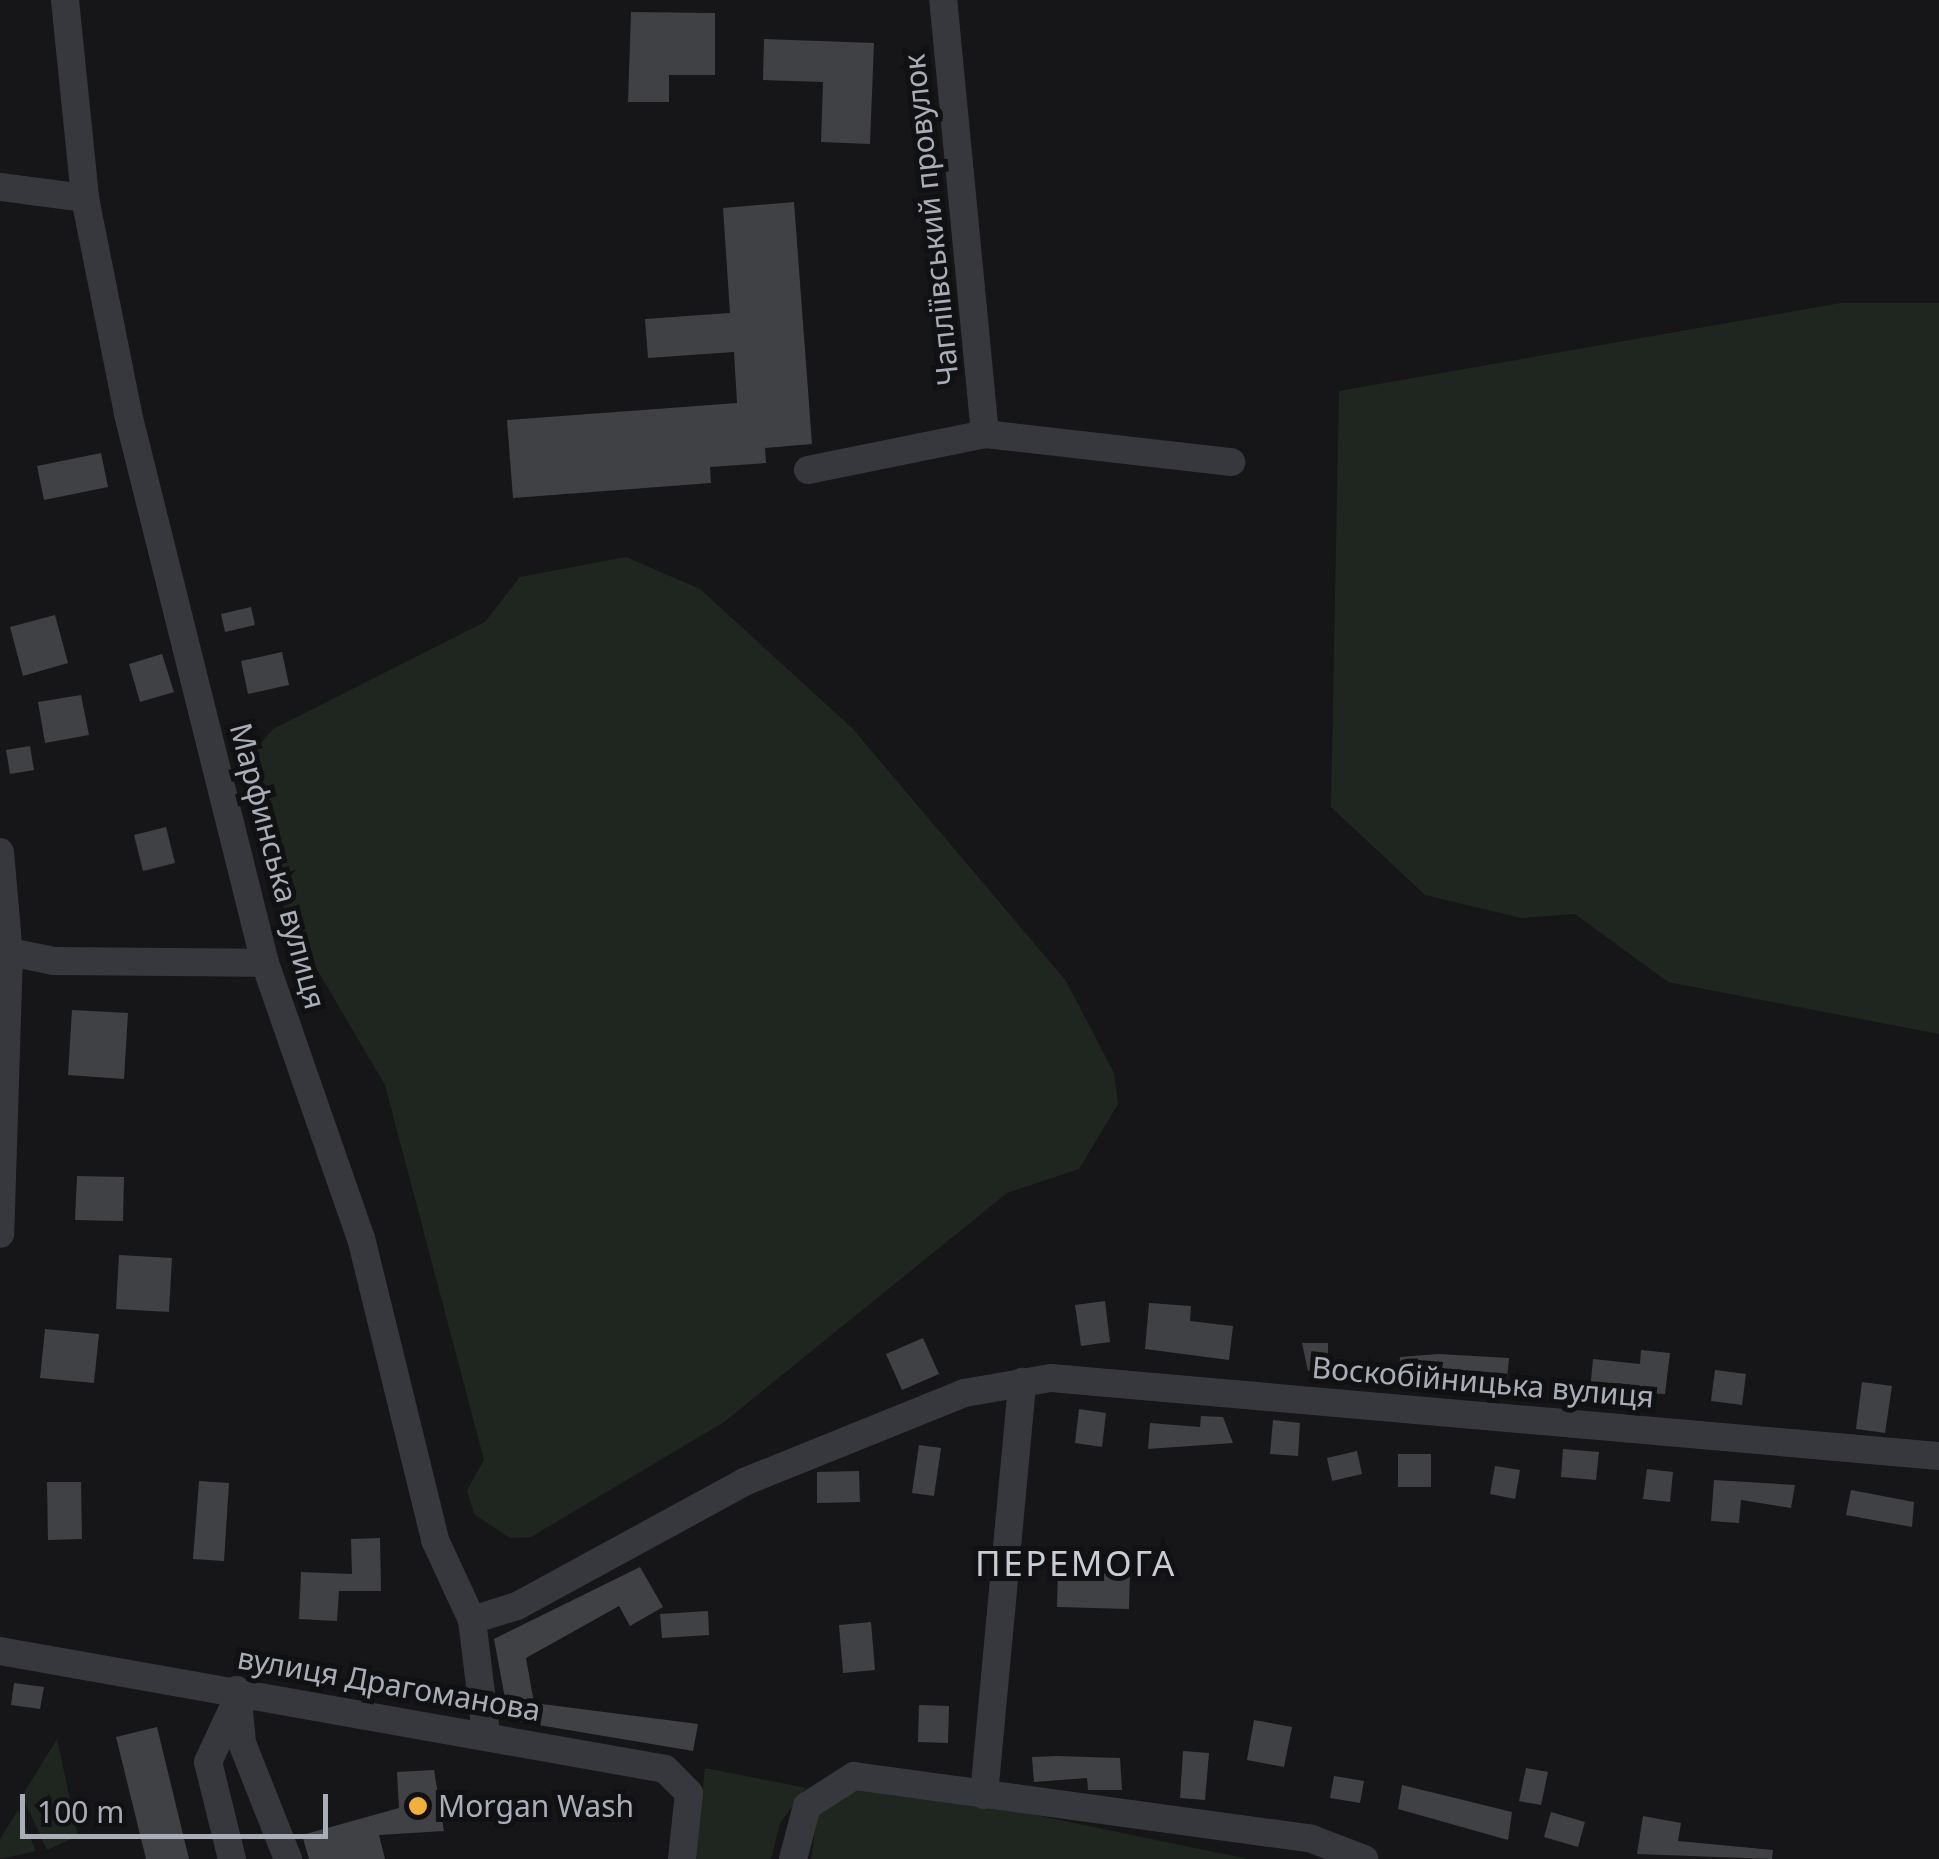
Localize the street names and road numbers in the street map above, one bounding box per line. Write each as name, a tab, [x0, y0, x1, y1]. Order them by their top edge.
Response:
street label: Чапліївський провулок	[896, 52, 966, 388]
street label: Марфинська вулиця	[222, 719, 334, 1013]
street label: Воскобійницька вулиця	[1310, 1349, 1656, 1415]
street label: вулиця Драгоманова	[235, 1640, 543, 1728]

